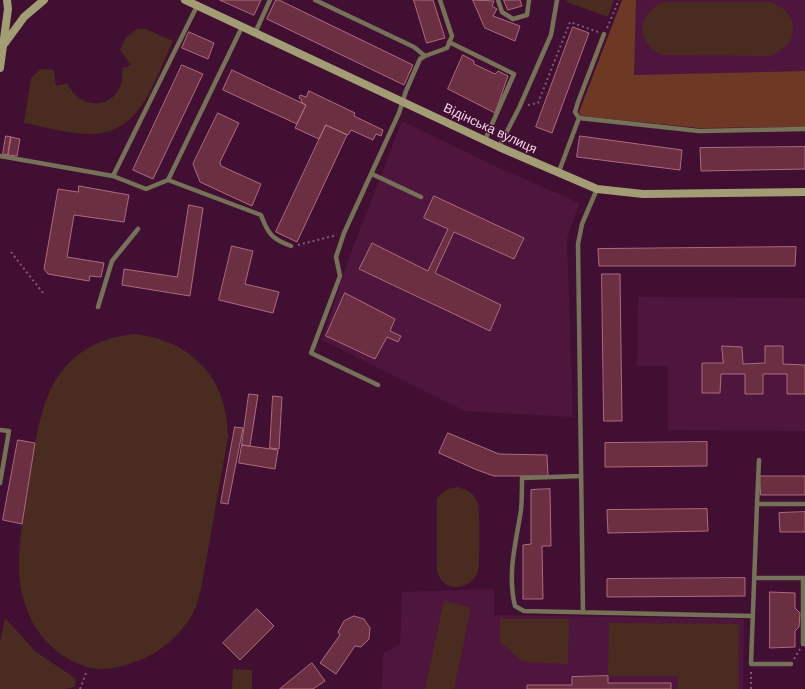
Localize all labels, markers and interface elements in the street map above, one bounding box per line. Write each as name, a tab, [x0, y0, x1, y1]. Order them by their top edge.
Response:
street label: Відінська вулиця	[441, 100, 539, 158]

